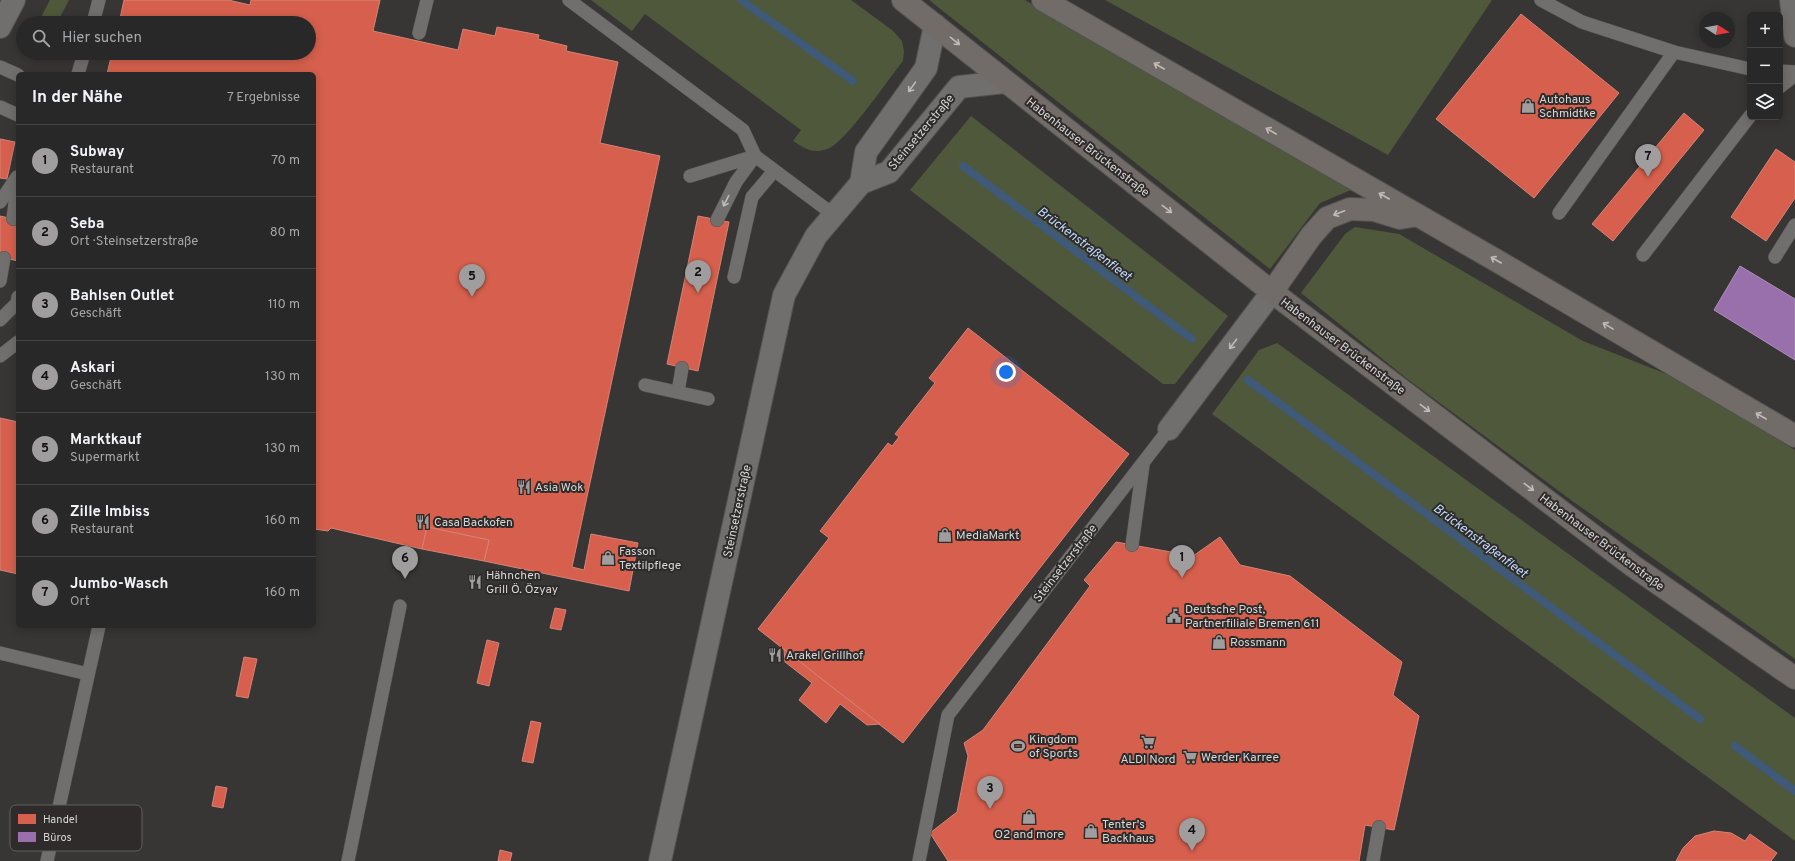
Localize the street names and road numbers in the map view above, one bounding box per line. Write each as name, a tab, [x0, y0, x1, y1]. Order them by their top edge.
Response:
street label: Steinsetzerstraße	[885, 91, 958, 174]
street label: Habenhauser Brückenstraße	[1023, 95, 1152, 201]
street label: Habenhauser Brückenstraße	[1277, 295, 1408, 399]
street label: Steinsetzerstraße	[720, 463, 756, 559]
street label: Habenhauser Brückenstraße	[1536, 491, 1667, 595]
street label: Steinsetzerstraße	[1030, 521, 1101, 606]

